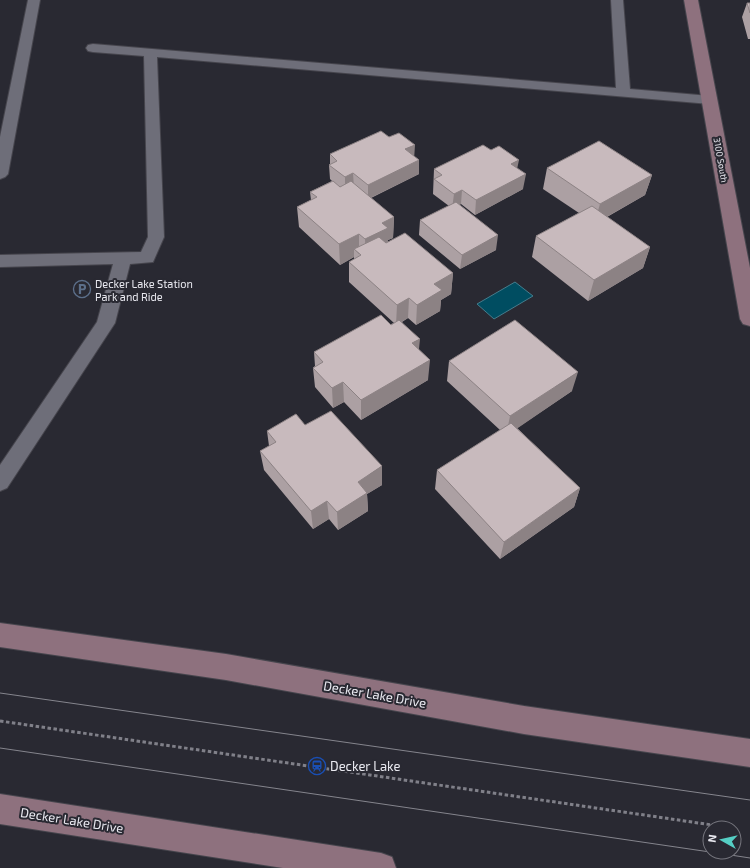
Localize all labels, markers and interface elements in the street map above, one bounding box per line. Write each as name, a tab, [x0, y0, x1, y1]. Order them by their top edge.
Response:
street label: 3100 South	[712, 137, 730, 183]
place label: Decker Lake Station Park and Ride	[95, 277, 193, 303]
parking icon: Decker Lake Station Park and Ride	[72, 279, 92, 299]
street label: Decker Lake Drive	[322, 677, 428, 711]
station icon: Decker Lake	[307, 756, 327, 776]
place label: Decker Lake	[330, 758, 400, 774]
street label: Decker Lake Drive	[19, 804, 125, 836]
north arrow	[702, 820, 742, 860]
text: N	[705, 834, 719, 843]

